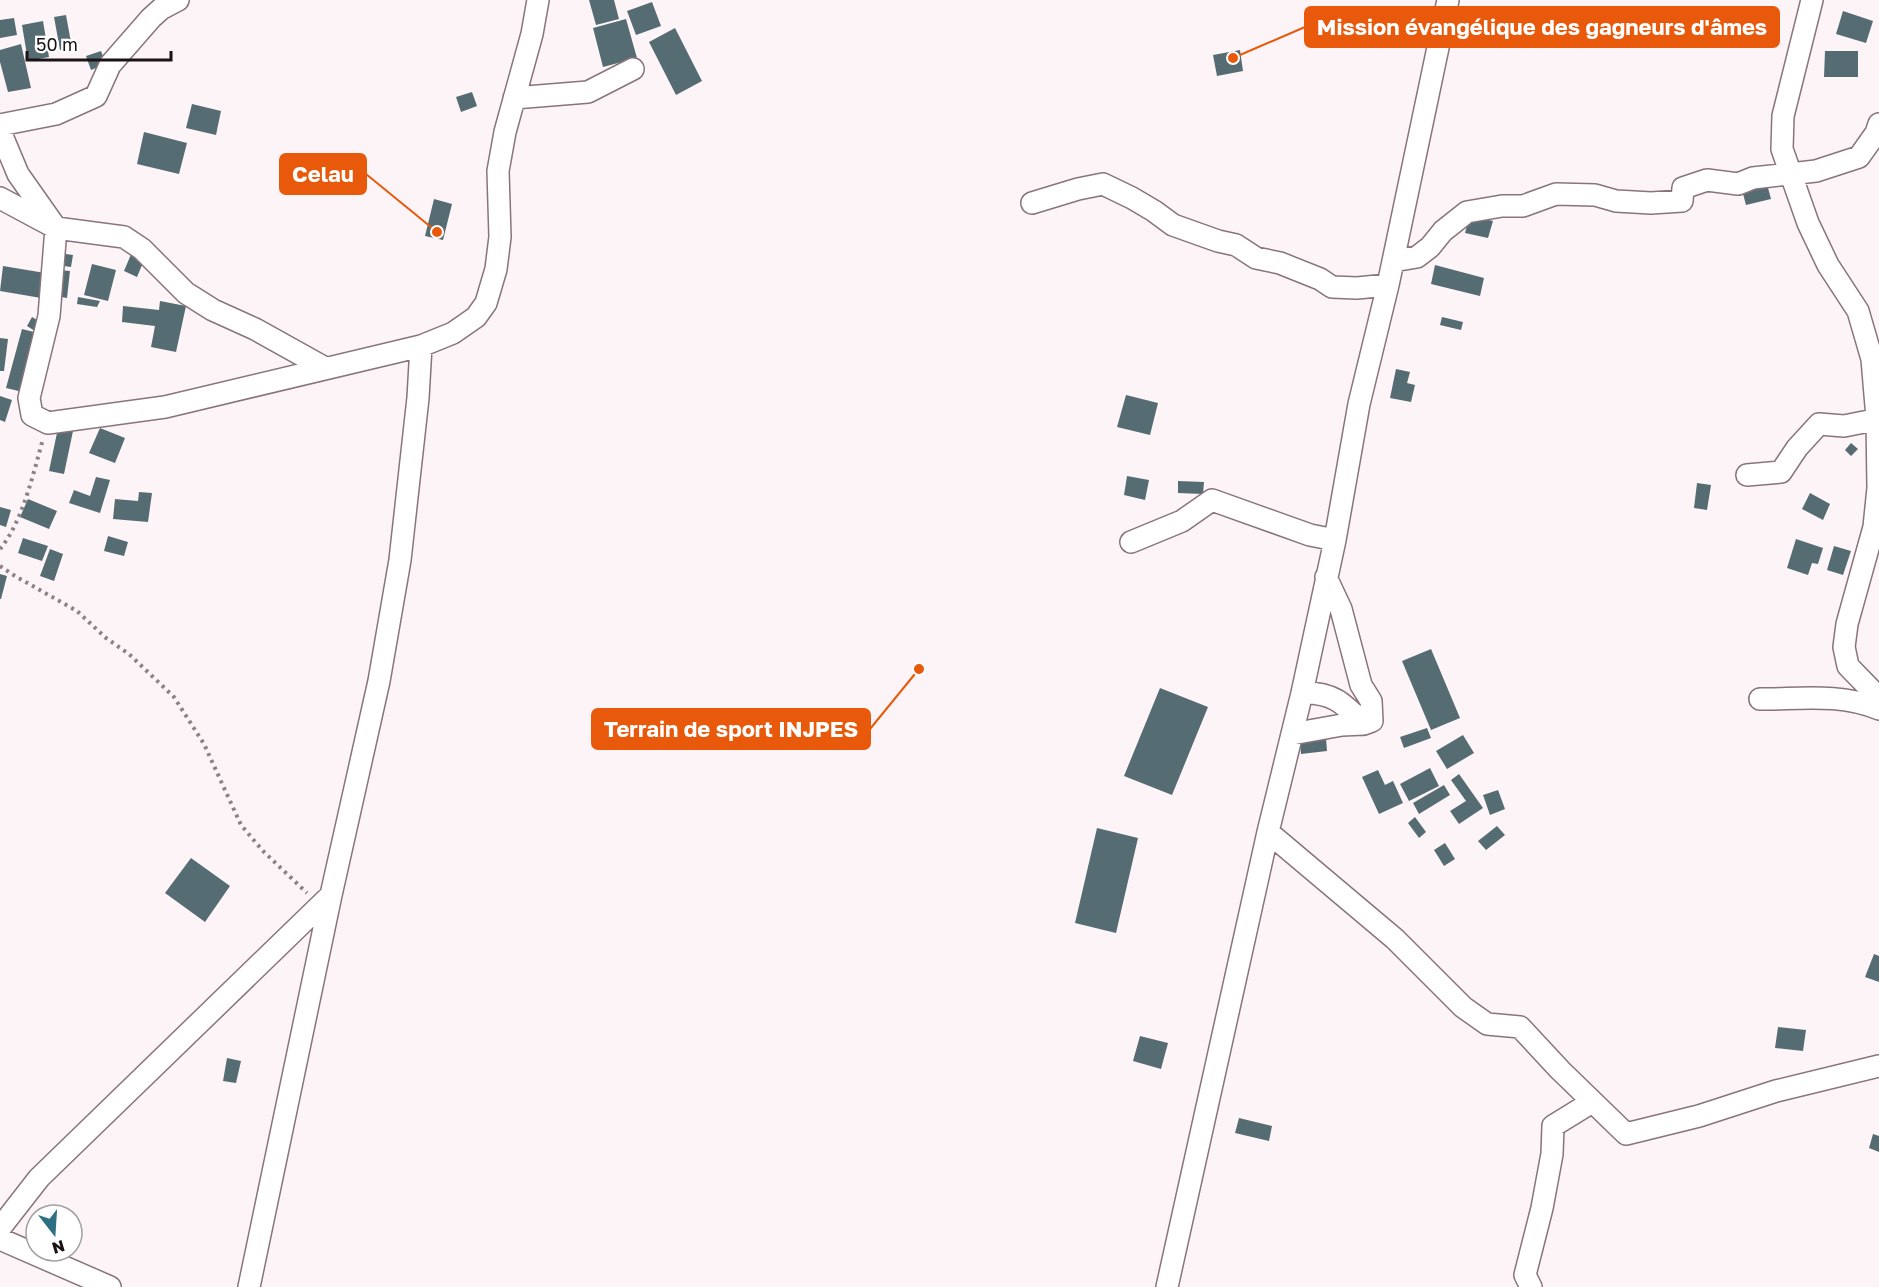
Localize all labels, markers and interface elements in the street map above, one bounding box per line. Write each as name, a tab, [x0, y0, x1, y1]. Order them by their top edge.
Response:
callout: Mission évangélique des gagneurs d'âmes	[1305, 7, 1779, 47]
text: Mission évangélique des gagneurs d'âmes	[1317, 13, 1767, 40]
scale bar	[27, 24, 171, 62]
text: 50 m	[36, 33, 78, 55]
callout: Celau	[280, 154, 366, 194]
text: Celau	[292, 160, 354, 187]
callout: Terrain de sport INJPES	[592, 709, 870, 749]
text: Terrain de sport INJPES	[604, 715, 858, 742]
north arrow	[24, 1203, 84, 1263]
text: N	[50, 1236, 67, 1259]

